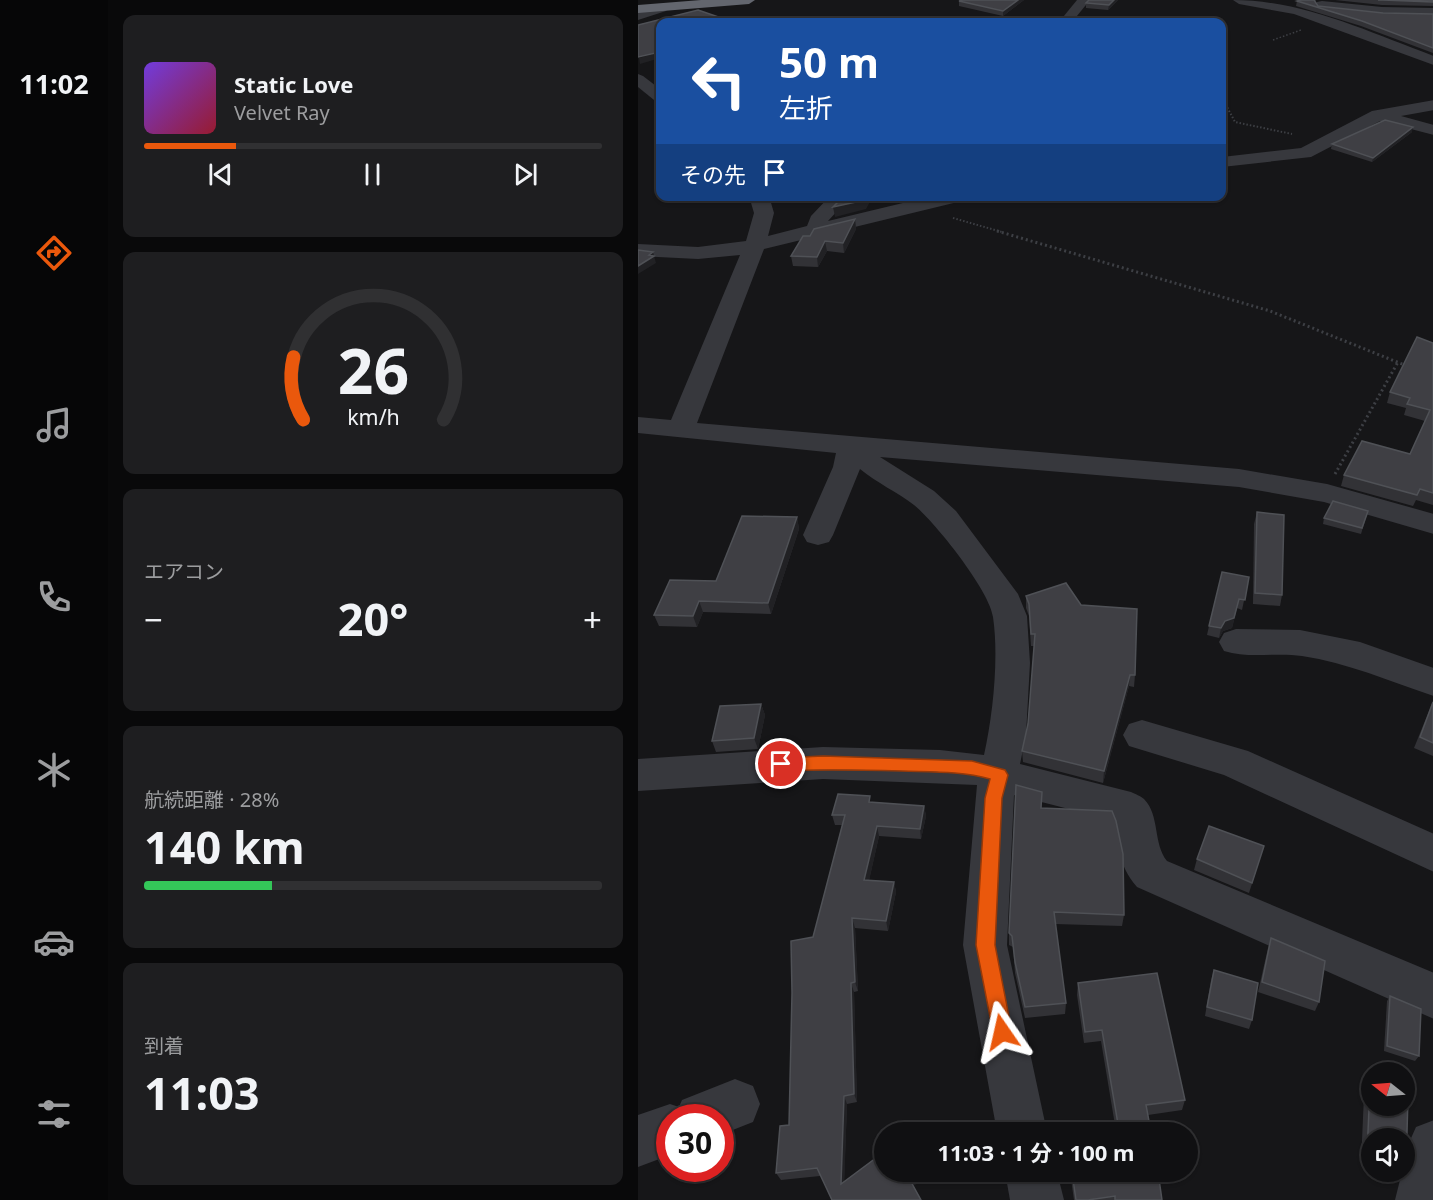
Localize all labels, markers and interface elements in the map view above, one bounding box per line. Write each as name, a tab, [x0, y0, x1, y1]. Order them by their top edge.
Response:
text: 50 m	[779, 33, 879, 90]
icon: left	[680, 42, 758, 120]
text: 11:02	[19, 65, 89, 102]
text: Static Love	[234, 69, 353, 99]
text: 左折	[779, 89, 833, 126]
text: Velvet Ray	[234, 99, 330, 126]
icon: arrive	[758, 156, 791, 189]
icon: previous	[204, 158, 237, 191]
icon: pause	[356, 158, 389, 191]
icon: next	[509, 158, 542, 191]
text: その先	[680, 159, 746, 189]
icon: directions	[33, 232, 75, 274]
text: 26	[337, 327, 409, 412]
text: km/h	[347, 402, 399, 431]
icon: music	[33, 404, 75, 446]
text: エアコン	[144, 558, 224, 585]
icon: phone	[33, 576, 75, 618]
text: 20°	[338, 588, 408, 649]
text: −	[144, 597, 163, 642]
text: +	[583, 597, 602, 642]
pin	[755, 738, 806, 789]
icon: arrive	[764, 747, 797, 780]
icon: climate	[33, 749, 75, 791]
text: 航続距離 · 28%	[144, 786, 279, 813]
text: 140 km	[144, 816, 305, 877]
icon: car	[33, 921, 75, 963]
position arrow	[970, 1000, 1034, 1064]
text: 到着	[144, 1032, 184, 1059]
text: 11:03	[144, 1062, 260, 1123]
north arrow	[1361, 1062, 1415, 1116]
map controls	[1361, 1062, 1415, 1182]
icon: filters	[33, 1093, 75, 1135]
speed limit sign: 30	[656, 1104, 734, 1182]
button: sound	[1361, 1128, 1415, 1182]
text: 11:03 · 1 分 · 100 m	[938, 1137, 1135, 1167]

